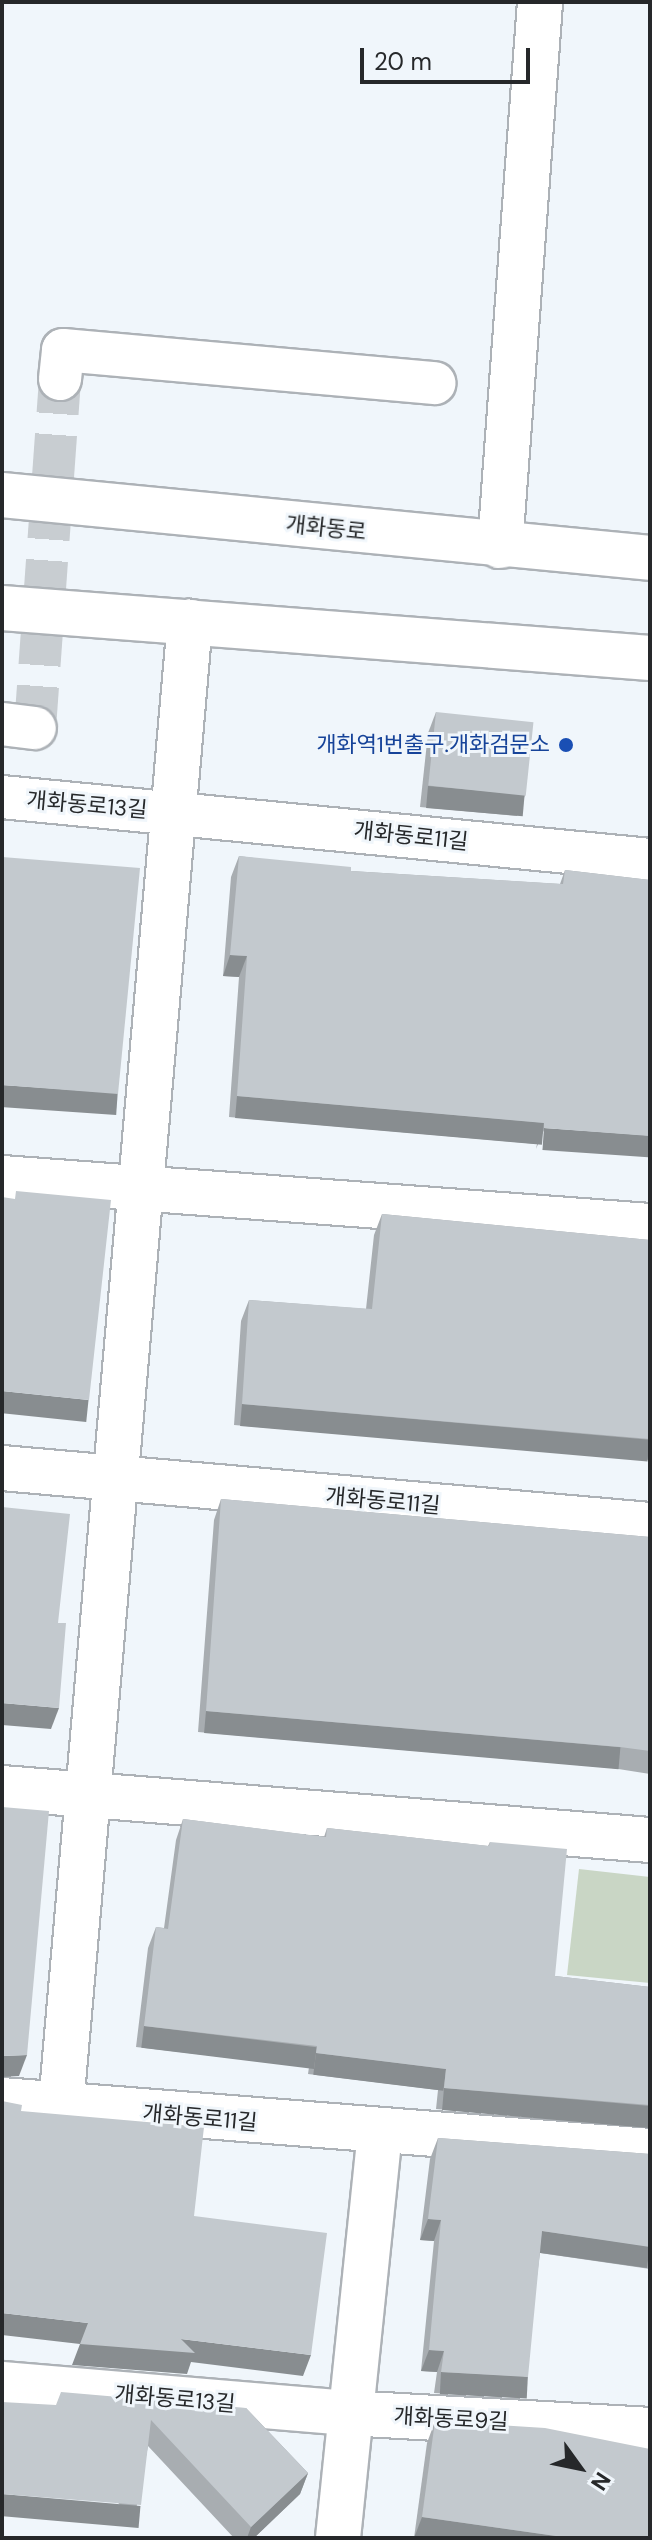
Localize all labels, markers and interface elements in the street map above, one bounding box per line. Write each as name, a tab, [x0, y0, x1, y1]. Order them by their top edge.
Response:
scale bar	[364, 32, 534, 82]
text: 20 m	[374, 46, 432, 77]
street label: 개화동로	[284, 511, 368, 545]
place label: 개화역1번출구.개화검문소	[316, 732, 550, 758]
marker: 개화역1번출구.개화검문소	[557, 736, 575, 754]
street label: 개화동로13길	[26, 787, 148, 823]
street label: 개화동로11길	[352, 817, 470, 855]
street label: 개화동로11길	[325, 1483, 441, 1519]
street label: 개화동로11길	[142, 2100, 258, 2136]
street label: 개화동로13길	[114, 2381, 236, 2417]
street label: 개화동로9길	[393, 2403, 509, 2435]
north arrow	[540, 2428, 620, 2508]
text: N	[584, 2467, 617, 2496]

